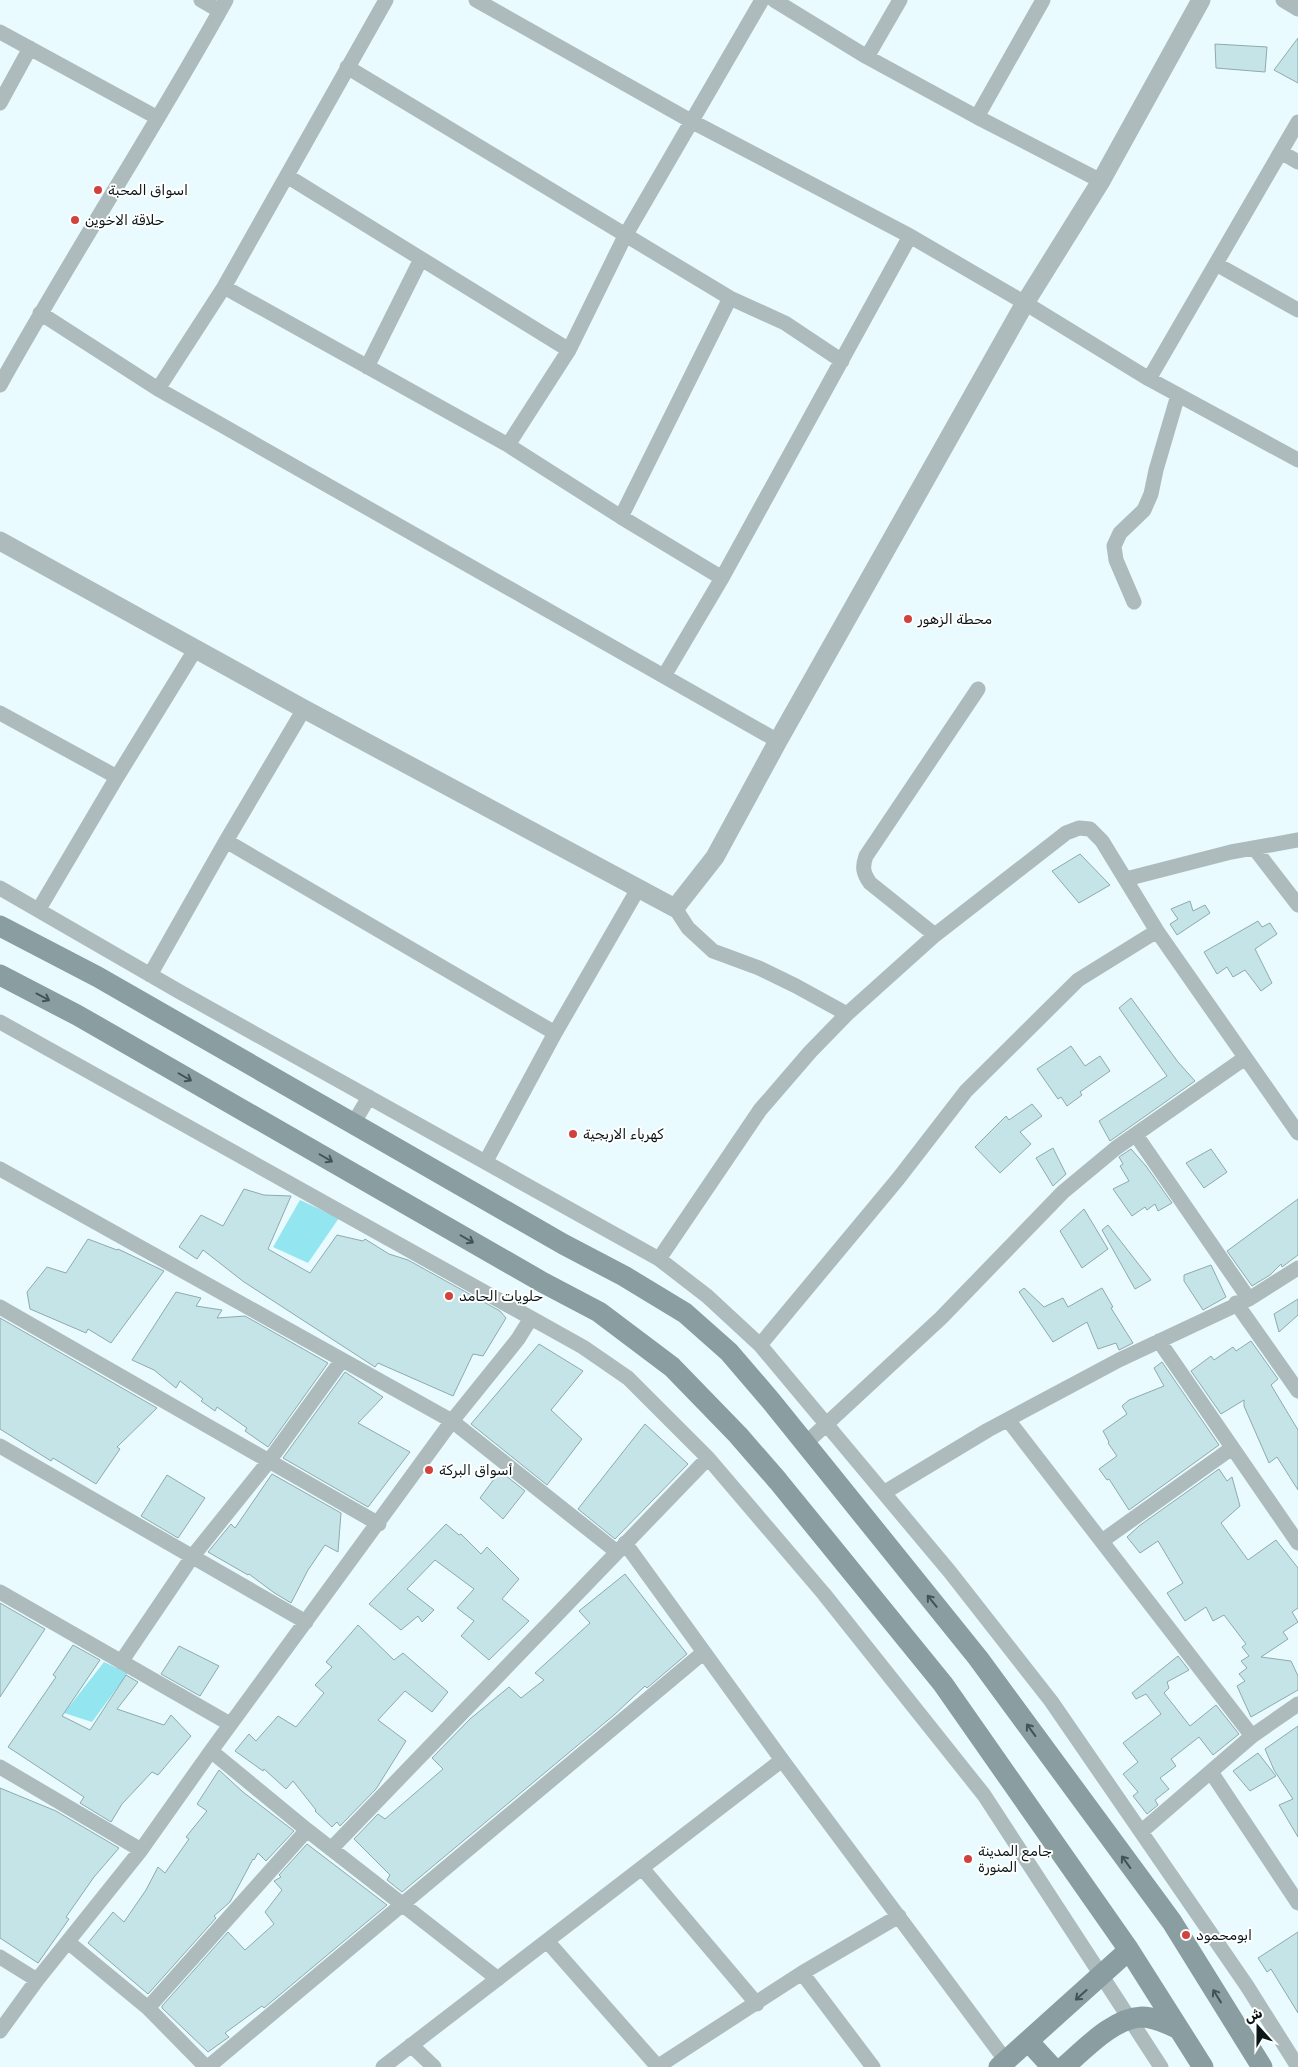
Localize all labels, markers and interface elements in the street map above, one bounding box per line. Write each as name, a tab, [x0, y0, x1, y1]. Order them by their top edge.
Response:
place label: اسواق المحبة	[108, 182, 188, 199]
marker: اسواق المحبة	[92, 184, 104, 196]
place label: حلاقة الاخوين	[85, 212, 164, 229]
marker: حلاقة الاخوين	[69, 214, 81, 226]
place label: محطة الزهور	[917, 611, 992, 628]
marker: محطة الزهور	[902, 613, 914, 625]
one-way arrow	[35, 993, 50, 1002]
one-way arrow	[177, 1072, 192, 1082]
place label: كهرباء الاربجية	[583, 1126, 664, 1143]
marker: كهرباء الاربجية	[567, 1128, 579, 1140]
one-way arrow	[318, 1153, 333, 1163]
one-way arrow	[459, 1234, 474, 1244]
place label: حلويات الحامد	[459, 1288, 543, 1305]
marker: حلويات الحامد	[443, 1290, 455, 1302]
place label: أسواق البركة	[439, 1462, 513, 1479]
marker: أسواق البركة	[423, 1464, 435, 1476]
one-way arrow	[927, 1595, 938, 1608]
one-way arrow	[1025, 1724, 1036, 1737]
place label: جامع المدينة المنورة	[978, 1843, 1052, 1876]
marker: جامع المدينة المنورة	[962, 1853, 974, 1865]
one-way arrow	[1121, 1855, 1132, 1869]
place label: ابومحمود	[1196, 1927, 1252, 1944]
marker: ابومحمود	[1180, 1929, 1192, 1941]
one-way arrow	[1074, 1989, 1087, 2001]
one-way arrow	[1212, 1989, 1223, 2003]
north arrow	[1233, 2002, 1283, 2052]
text: ش	[1242, 2004, 1265, 2026]

